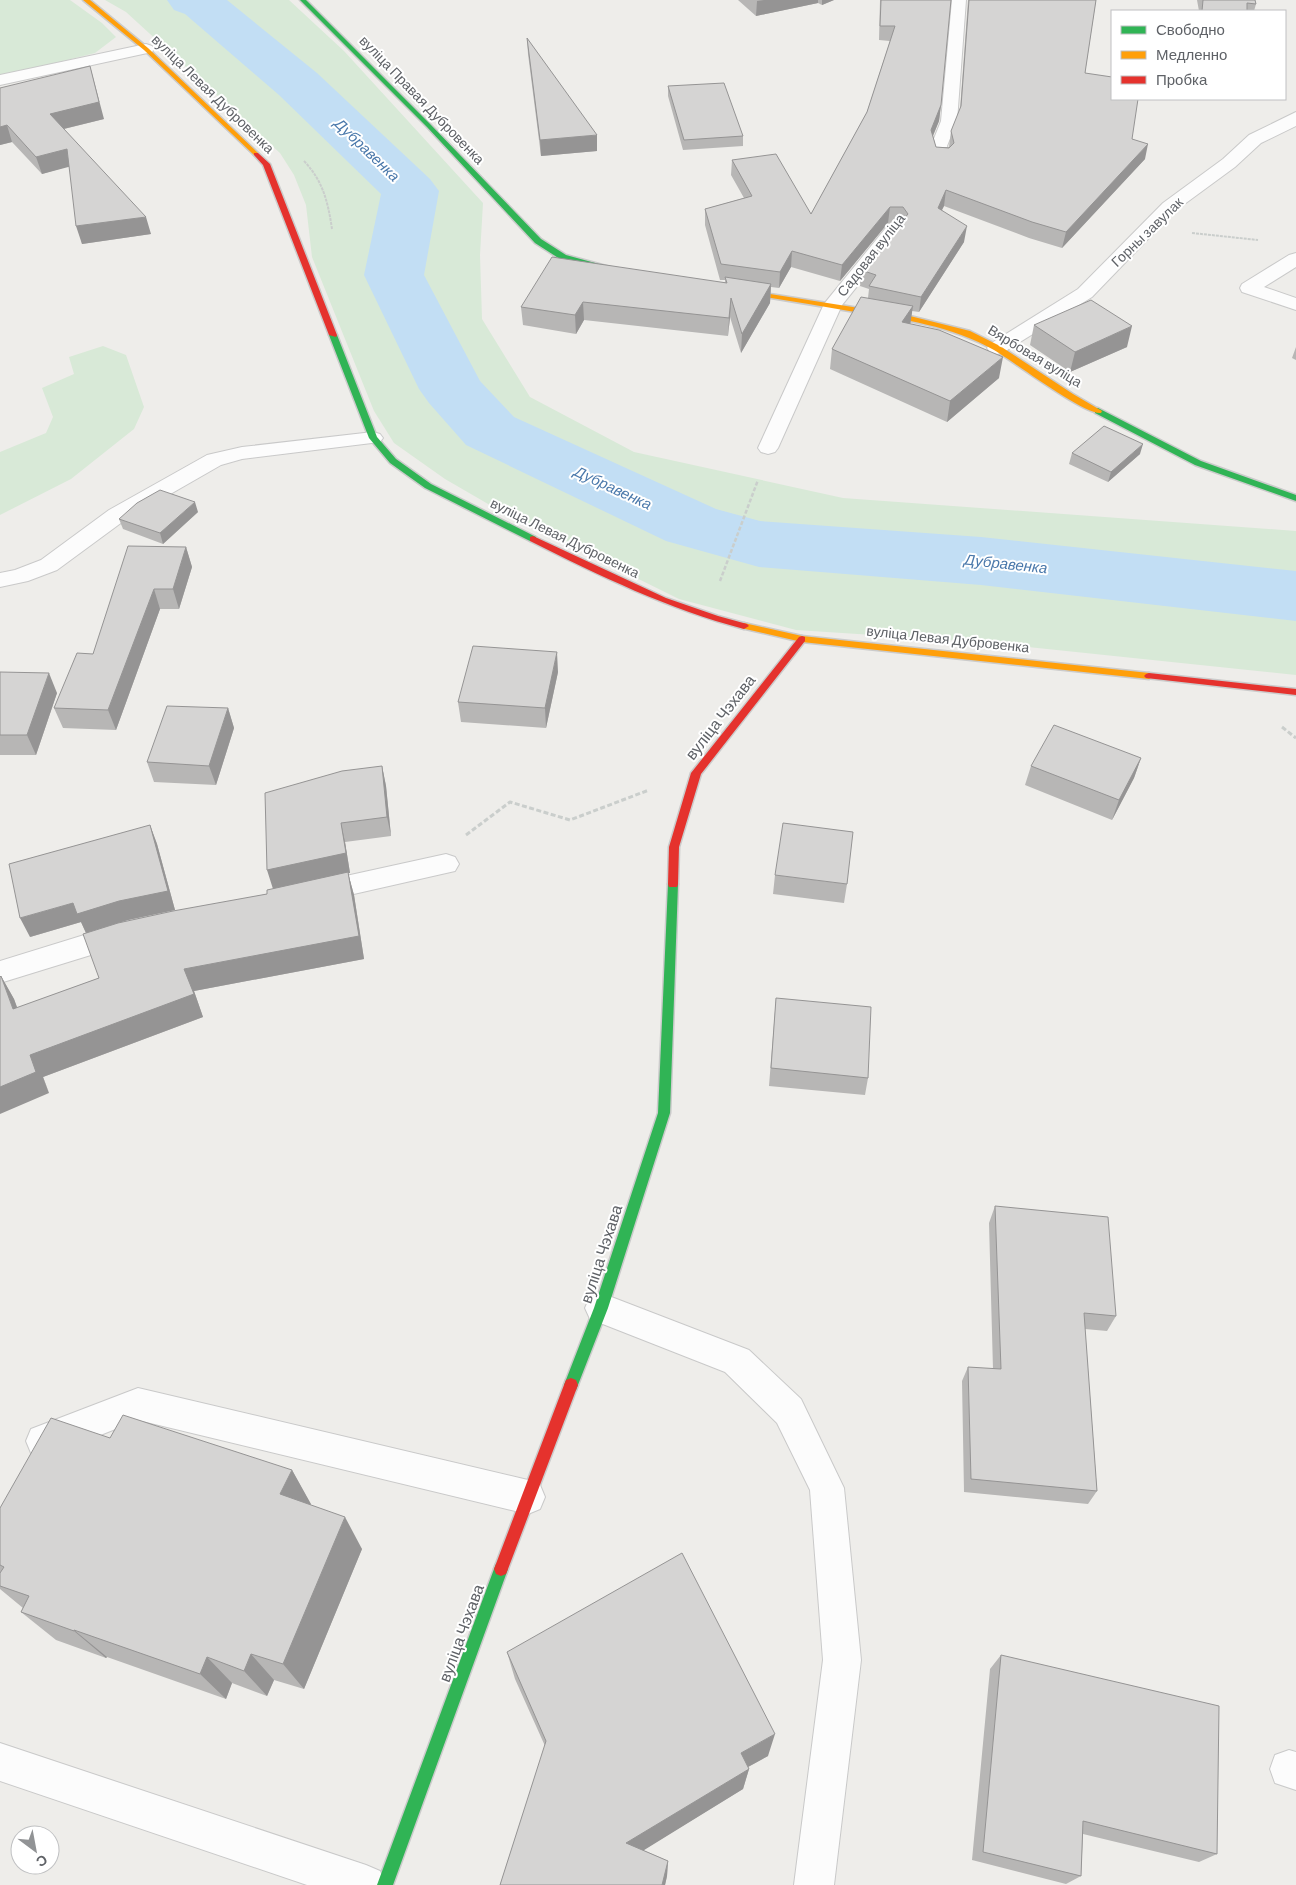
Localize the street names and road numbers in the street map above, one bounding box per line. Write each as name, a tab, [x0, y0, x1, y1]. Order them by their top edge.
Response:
street label: вуліца Левая Дубровенка	[149, 31, 278, 157]
street label: вуліца Правая Дубровенка	[356, 32, 488, 168]
street label: Горны завулак	[1107, 193, 1187, 270]
street label: Садовая вуліца	[833, 210, 908, 299]
street label: Вярбовая вуліца	[985, 321, 1086, 390]
street label: вуліца Левая Дубровенка	[488, 494, 643, 581]
street label: вуліца Левая Дубровенка	[866, 621, 1031, 656]
street label: вуліца Чэхава	[681, 670, 759, 763]
street label: вуліца Чэхава	[576, 1202, 625, 1306]
street label: вуліца Чэхава	[434, 1581, 487, 1684]

